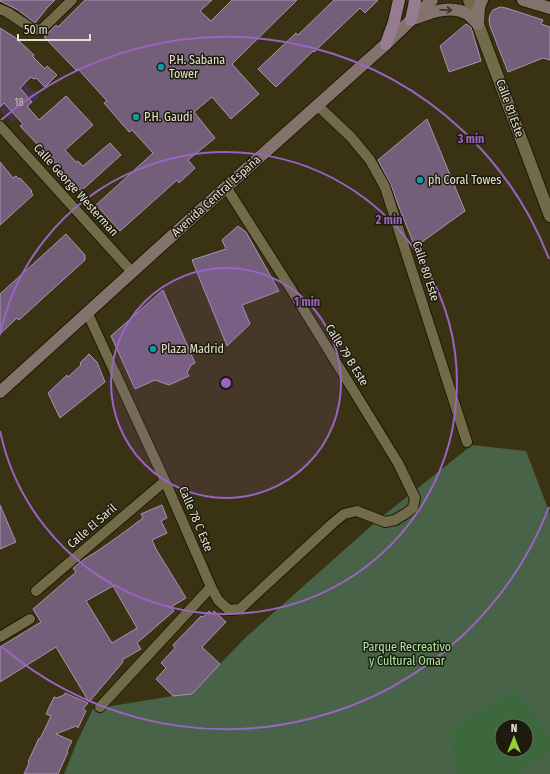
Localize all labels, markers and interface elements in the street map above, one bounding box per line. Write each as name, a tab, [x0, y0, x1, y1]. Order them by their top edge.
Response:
one-way arrow	[439, 6, 452, 14]
scale bar	[18, 16, 90, 42]
text: 50 m	[24, 23, 48, 37]
place label: P.H. Sabana Tower	[169, 53, 225, 81]
marker: P.H. Sabana Tower	[156, 62, 166, 72]
street label: Calle 81 Este	[493, 77, 527, 139]
house number: 18	[15, 97, 23, 109]
place label: P.H. Gaudi	[144, 110, 193, 124]
marker: P.H. Gaudi	[131, 112, 141, 122]
text: 3 min	[457, 132, 484, 146]
street label: Calle George Westerman	[31, 141, 121, 239]
street label: Avenida Central España	[169, 152, 263, 240]
place label: ph Coral Towes	[428, 173, 501, 187]
marker: ph Coral Towes	[415, 175, 425, 185]
text: 2 min	[375, 213, 402, 227]
street label: Calle 80 Este	[410, 239, 442, 303]
text: 1 min	[294, 295, 320, 309]
street label: Calle 79 B Este	[323, 322, 371, 388]
place label: Plaza Madrid	[161, 342, 224, 356]
marker: Plaza Madrid	[148, 344, 158, 354]
centre of rings	[219, 376, 233, 390]
street label: Calle 78 C Este	[176, 484, 216, 554]
street label: Calle El Saril	[65, 501, 119, 551]
park label: Parque Recreativo y Cultural Omar	[363, 640, 451, 668]
north arrow	[494, 718, 534, 758]
text: N	[511, 722, 517, 735]

